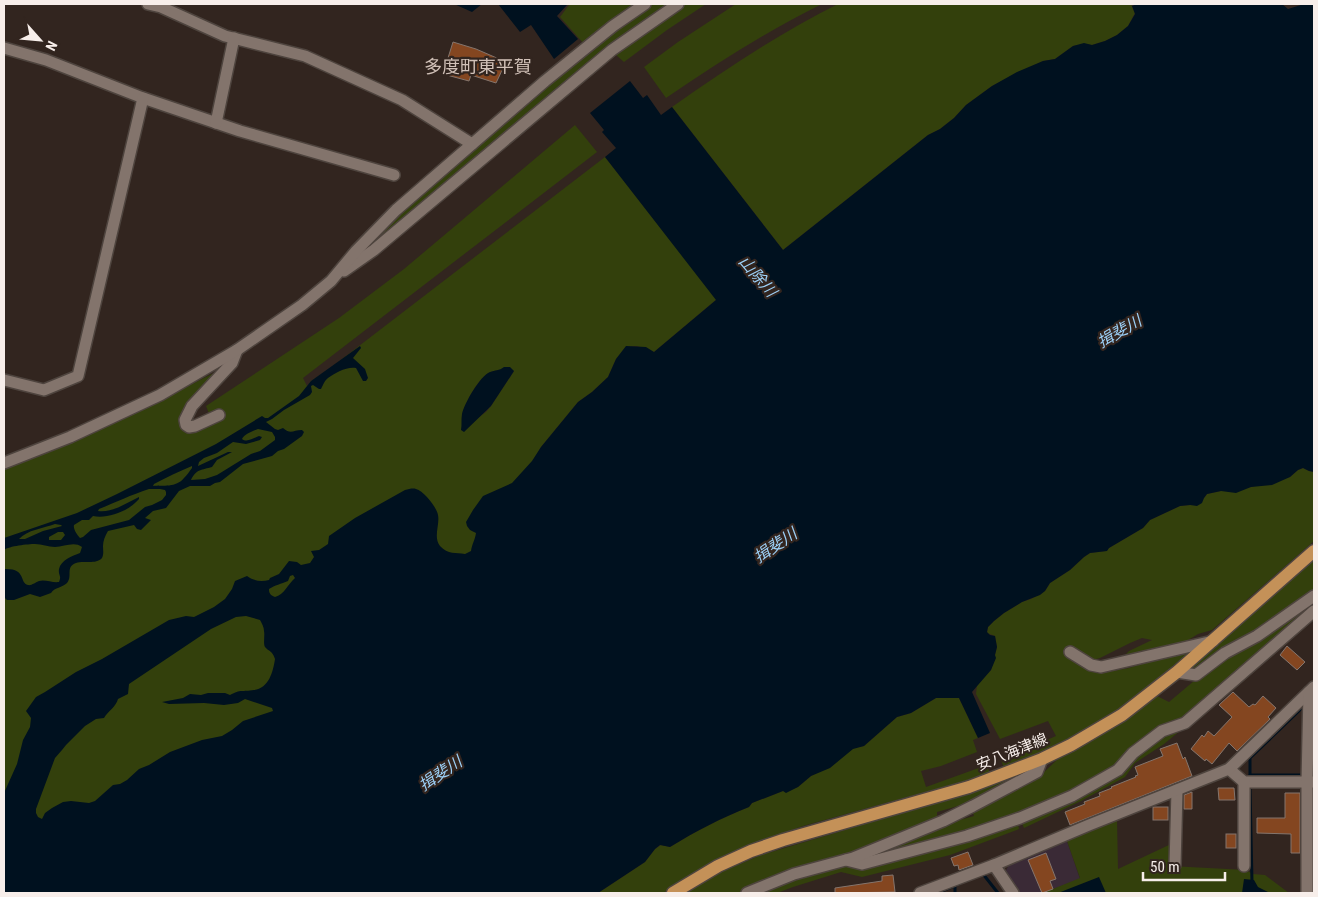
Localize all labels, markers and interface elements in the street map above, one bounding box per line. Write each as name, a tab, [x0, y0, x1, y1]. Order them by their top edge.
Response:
north arrow	[15, 15, 65, 65]
text: N	[43, 38, 61, 53]
district label: 多度町東平賀	[424, 56, 532, 77]
water label: 山除川	[735, 252, 782, 302]
water label: 揖斐川	[1094, 310, 1147, 352]
water label: 揖斐川	[750, 523, 802, 567]
street label: 安八海津線	[974, 730, 1050, 774]
water label: 揖斐川	[415, 751, 467, 795]
scale bar	[1143, 850, 1226, 882]
text: 50 m	[1150, 858, 1180, 876]

